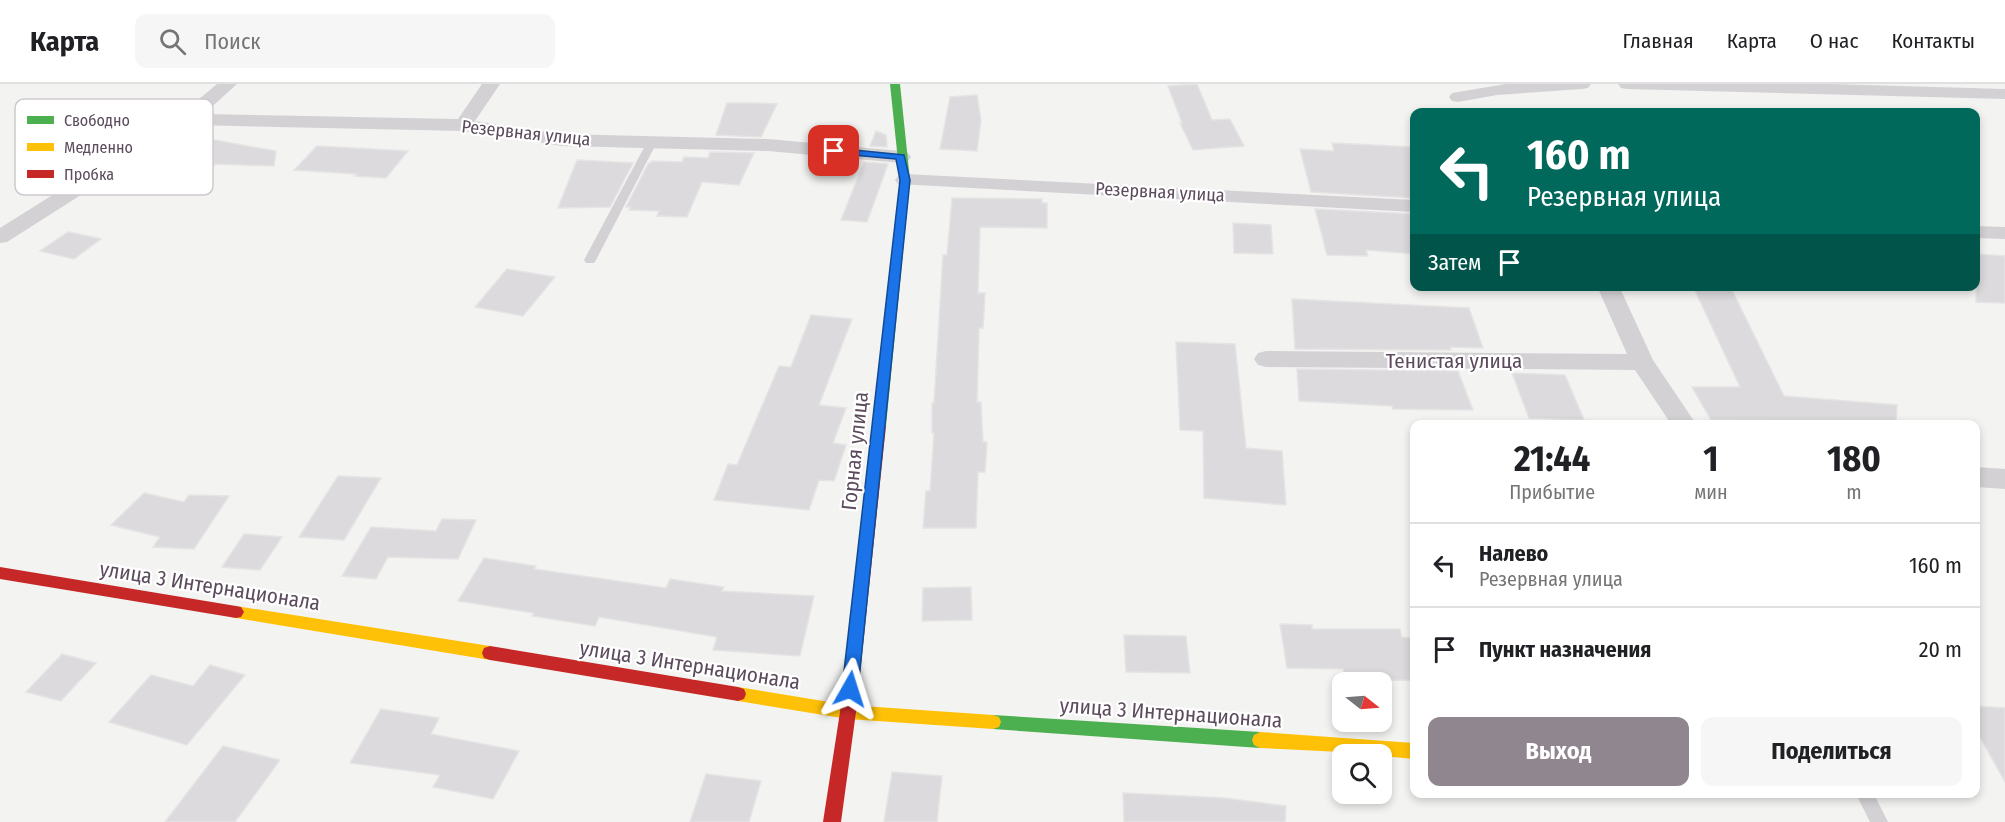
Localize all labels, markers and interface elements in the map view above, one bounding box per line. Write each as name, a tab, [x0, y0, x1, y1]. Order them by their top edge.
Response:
search box	[135, 14, 555, 68]
text: Карта	[30, 25, 99, 58]
icon: search	[156, 25, 189, 58]
text: Поиск	[204, 28, 261, 55]
text: Главная	[1623, 28, 1694, 54]
text: Карта	[1727, 28, 1777, 54]
text: О нас	[1810, 28, 1858, 54]
text: Контакты	[1891, 28, 1975, 54]
legend	[15, 99, 213, 195]
text: Свободно	[64, 111, 130, 130]
street label: Резервная улица	[460, 115, 592, 151]
pin	[808, 125, 859, 176]
text: 160 m	[1527, 130, 1630, 180]
icon: left	[1428, 132, 1506, 210]
icon: arrive	[817, 134, 850, 167]
text: Медленно	[64, 138, 133, 157]
text: Пробка	[64, 165, 114, 184]
street label: Резервная улица	[1095, 178, 1225, 206]
text: Резервная улица	[1527, 181, 1721, 213]
icon: arrive	[1493, 246, 1526, 279]
text: Затем	[1428, 249, 1481, 276]
street label: Тенистая улица	[1386, 348, 1522, 374]
street label: Горная улица	[836, 390, 874, 512]
text: 21:44	[1514, 437, 1590, 481]
text: 1	[1703, 437, 1719, 481]
text: 180	[1827, 437, 1881, 481]
text: Прибытие	[1509, 480, 1595, 504]
text: мин	[1694, 480, 1728, 504]
text: m	[1846, 480, 1862, 504]
text: Налево	[1479, 540, 1548, 567]
icon: left	[1428, 549, 1461, 582]
text: 160 m	[1909, 552, 1962, 579]
street label: улица 3 Интернационала	[98, 556, 322, 616]
text: Резервная улица	[1479, 567, 1623, 591]
icon: arrive	[1428, 633, 1461, 666]
street label: улица 3 Интернационала	[578, 635, 802, 695]
text: Пункт назначения	[1479, 636, 1651, 663]
text: 20 m	[1919, 636, 1962, 663]
position arrow	[818, 657, 882, 721]
north arrow	[1332, 672, 1392, 732]
map controls	[1332, 672, 1392, 804]
street label: улица 3 Интернационала	[1059, 692, 1283, 734]
button: Выход	[1428, 717, 1689, 786]
button: Поделиться	[1701, 717, 1962, 786]
button: search	[1332, 744, 1392, 804]

